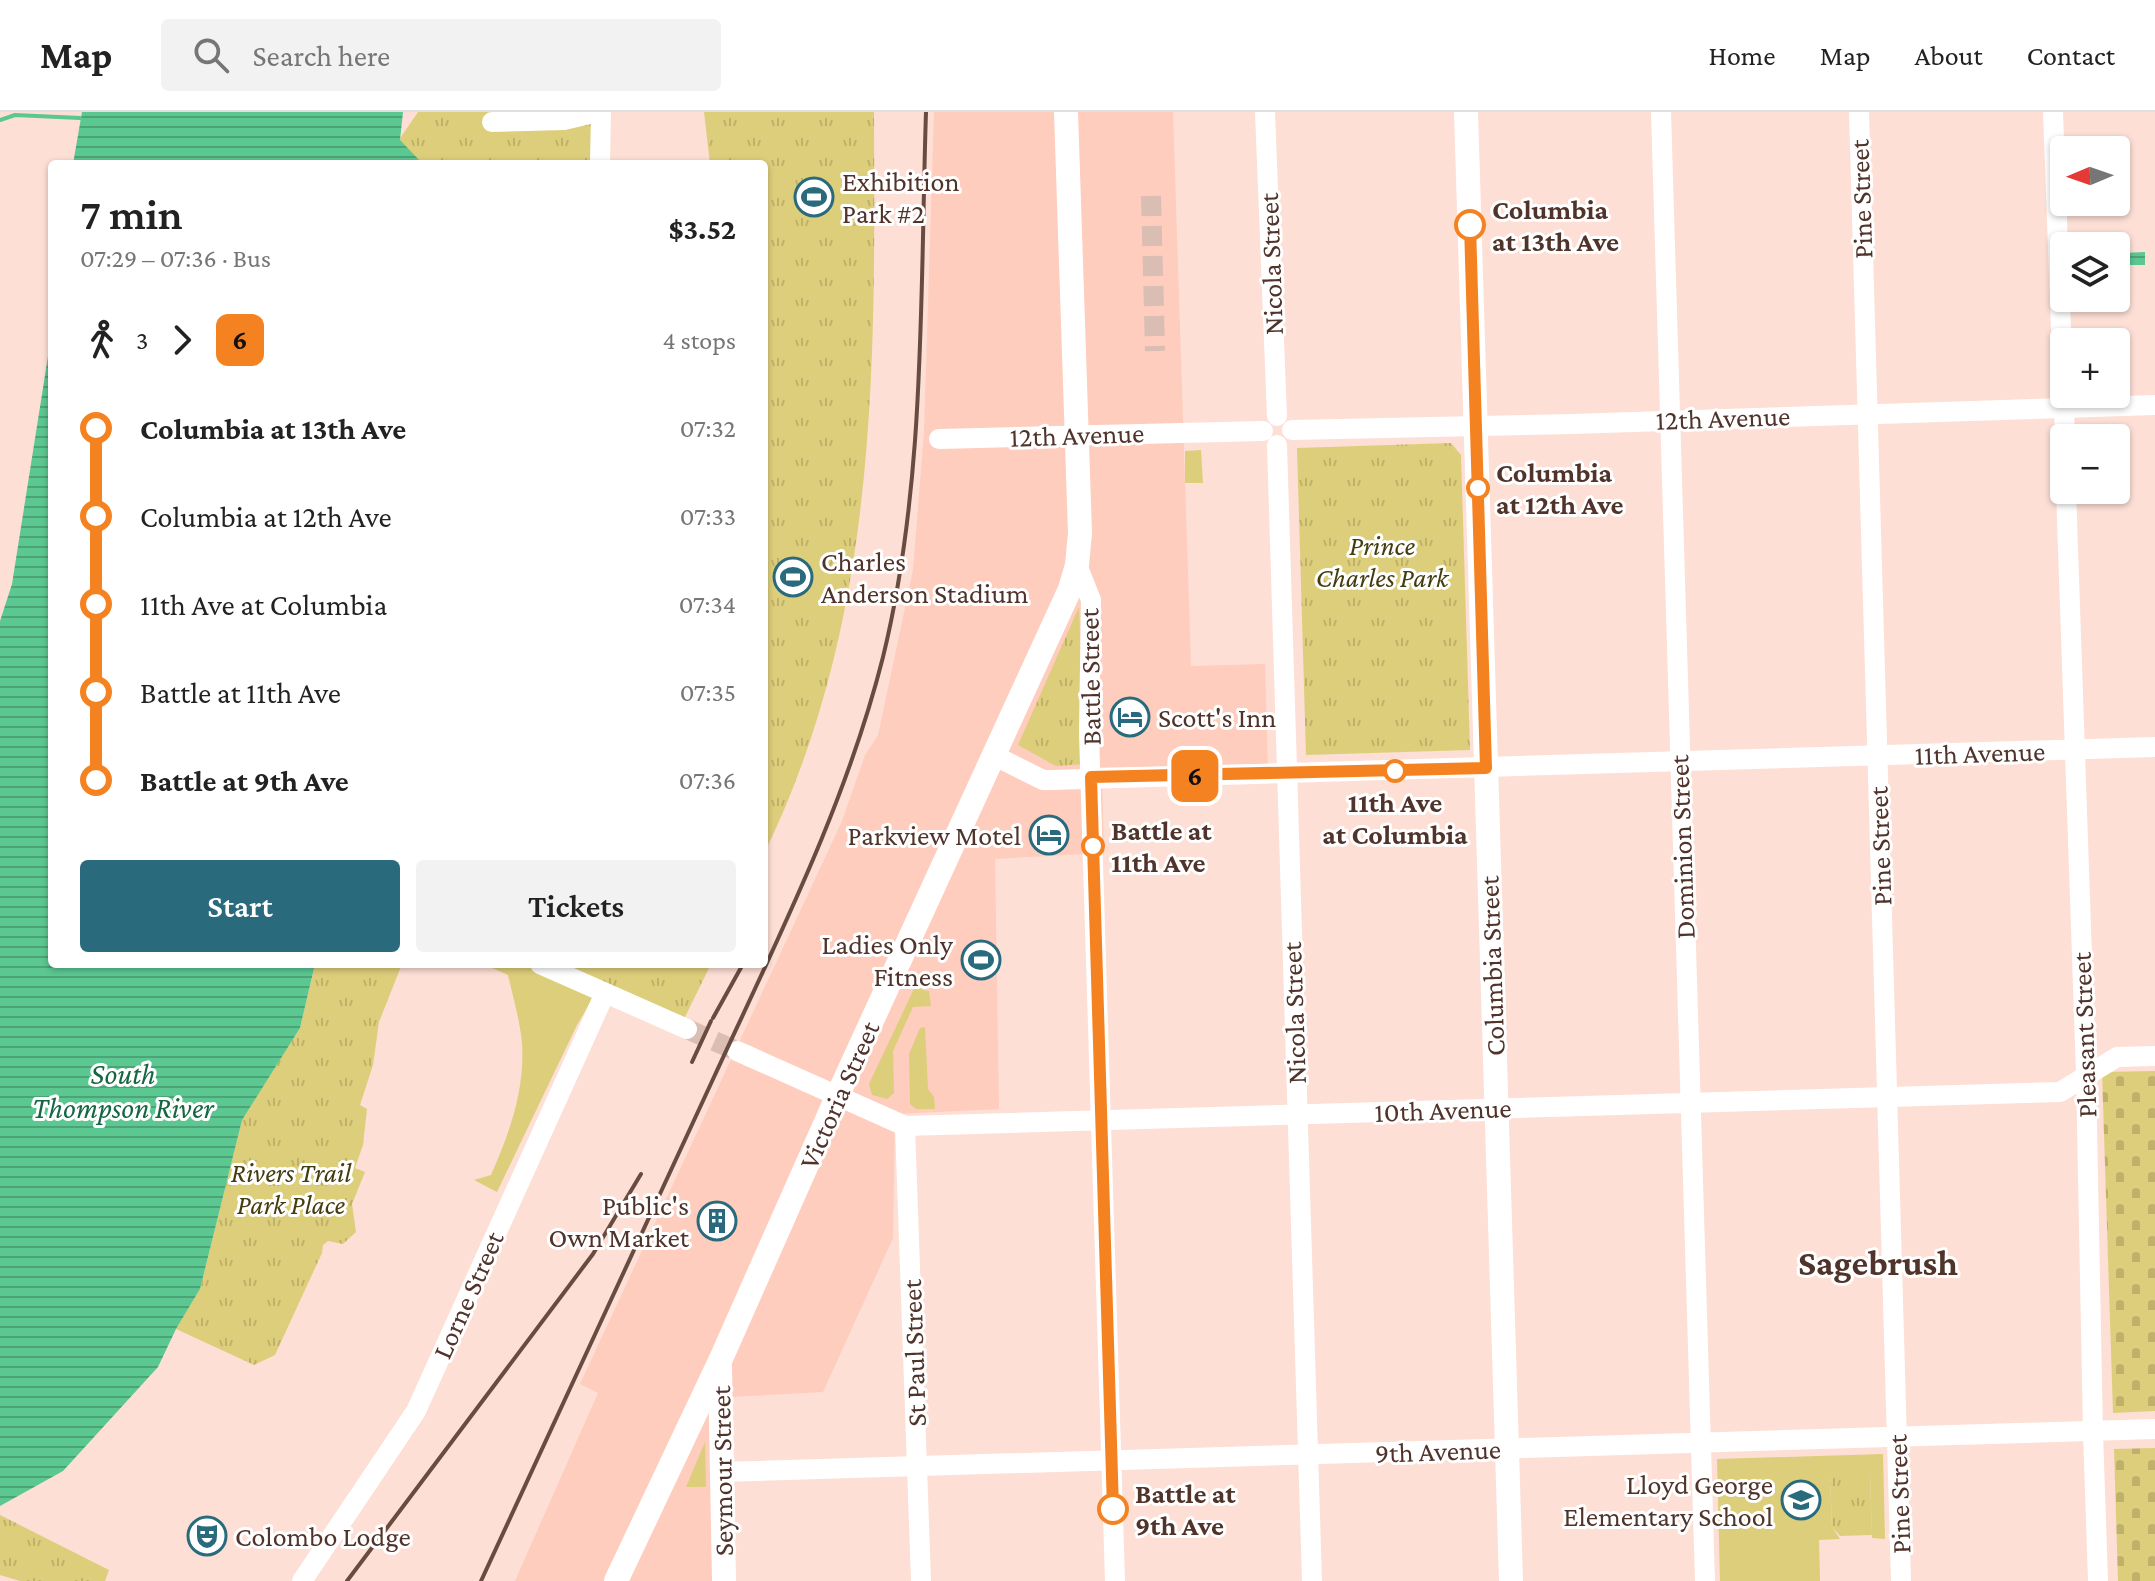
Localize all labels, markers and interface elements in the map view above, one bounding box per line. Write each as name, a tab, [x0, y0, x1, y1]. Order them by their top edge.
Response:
search box	[161, 19, 721, 91]
icon: search	[189, 33, 233, 77]
text: Map	[40, 34, 113, 76]
text: Search here	[253, 39, 390, 72]
text: Home	[1709, 40, 1776, 71]
text: Map	[1820, 40, 1871, 71]
text: About	[1915, 40, 1983, 71]
text: Contact	[2027, 40, 2115, 71]
north arrow	[2050, 136, 2130, 216]
map controls	[2050, 136, 2130, 504]
street label: Pine Street	[1843, 138, 1879, 259]
place label: Exhibition Park #2	[842, 166, 960, 229]
sports icon: Exhibition Park #2	[793, 176, 835, 218]
text: 7 min	[80, 190, 183, 238]
street label: Nicola Street	[1253, 192, 1289, 336]
place label: Columbia at 13th Ave	[1492, 194, 1619, 257]
marker: Columbia at 13th Ave	[1455, 210, 1485, 240]
text: $3.52	[669, 212, 736, 245]
button: layers	[2050, 232, 2130, 312]
text: 07:29 – 07:36 · Bus	[80, 244, 271, 273]
icon: walk	[80, 318, 124, 362]
icon: forward	[160, 318, 204, 362]
text: 6	[232, 324, 248, 355]
text: 3	[136, 326, 148, 355]
text: 4 stops	[662, 326, 736, 355]
button: +	[2050, 328, 2130, 408]
street label: 12th Avenue	[1655, 400, 1791, 436]
text: Columbia at 13th Ave	[140, 412, 406, 445]
text: 07:32	[680, 414, 736, 443]
street label: 12th Avenue	[1009, 417, 1145, 453]
button: −	[2050, 424, 2130, 504]
place label: Columbia at 12th Ave	[1496, 457, 1624, 520]
marker: Columbia at 12th Ave	[1467, 477, 1489, 499]
text: Columbia at 12th Ave	[140, 500, 392, 533]
text: 07:33	[680, 502, 736, 531]
park label: Prince Charles Park	[1316, 530, 1450, 593]
place label: Charles Anderson Stadium	[821, 546, 1029, 609]
sports icon: Charles Anderson Stadium	[772, 556, 814, 598]
text: 11th Ave at Columbia	[140, 588, 387, 621]
text: 07:34	[679, 590, 736, 619]
street label: Battle Street	[1073, 607, 1107, 746]
text: Battle at 11th Ave	[140, 676, 341, 709]
text: 07:35	[680, 678, 736, 707]
hotel icon: Scott's Inn	[1109, 696, 1151, 738]
place label: Scott's Inn	[1158, 702, 1276, 733]
street label: 11th Avenue	[1914, 735, 2046, 771]
line badge: 6	[1169, 750, 1221, 802]
street label: Dominion Street	[1663, 754, 1701, 940]
text: 6	[1187, 760, 1203, 791]
marker: 11th Ave at Columbia	[1384, 760, 1406, 782]
text: Battle at 9th Ave	[140, 764, 349, 797]
text: 07:36	[679, 766, 736, 795]
street label: Pine Street	[1862, 785, 1898, 906]
place label: 11th Ave at Columbia	[1322, 787, 1468, 850]
hotel icon: Parkview Motel	[1028, 814, 1070, 856]
place label: Battle at 11th Ave	[1111, 815, 1212, 878]
place label: Parkview Motel	[847, 820, 1021, 851]
marker: Battle at 11th Ave	[1082, 835, 1104, 857]
button: Start	[80, 860, 400, 952]
button: Tickets	[416, 860, 736, 952]
street label: Columbia Street	[1473, 875, 1511, 1057]
place label: Ladies Only Fitness	[821, 929, 954, 992]
sports icon: Ladies Only Fitness	[960, 939, 1002, 981]
street label: Nicola Street	[1276, 941, 1312, 1085]
street label: Pleasant Street	[2066, 951, 2102, 1118]
street label: Victoria Street	[793, 1016, 886, 1174]
water label: South Thompson River	[32, 1057, 215, 1125]
street label: 10th Avenue	[1374, 1092, 1512, 1128]
park label: Rivers Trail Park Place	[231, 1157, 352, 1220]
place label: Public's Own Market	[549, 1190, 690, 1253]
building icon: Public's Own Market	[696, 1200, 738, 1242]
street label: Lorne Street	[426, 1226, 510, 1363]
district label: Sagebrush	[1798, 1243, 1958, 1283]
street label: St Paul Street	[896, 1278, 932, 1427]
street label: Seymour Street	[705, 1385, 739, 1556]
street label: 9th Avenue	[1374, 1433, 1502, 1469]
street label: Pine Street	[1881, 1433, 1917, 1554]
place label: Lloyd George Elementary School	[1563, 1469, 1773, 1532]
place label: Battle at 9th Ave	[1135, 1478, 1236, 1541]
school or university icon: Lloyd George Elementary School	[1780, 1479, 1822, 1521]
marker: Battle at 9th Ave	[1098, 1494, 1128, 1524]
theatre icon: Colombo Lodge	[186, 1515, 228, 1557]
place label: Colombo Lodge	[235, 1521, 411, 1552]

